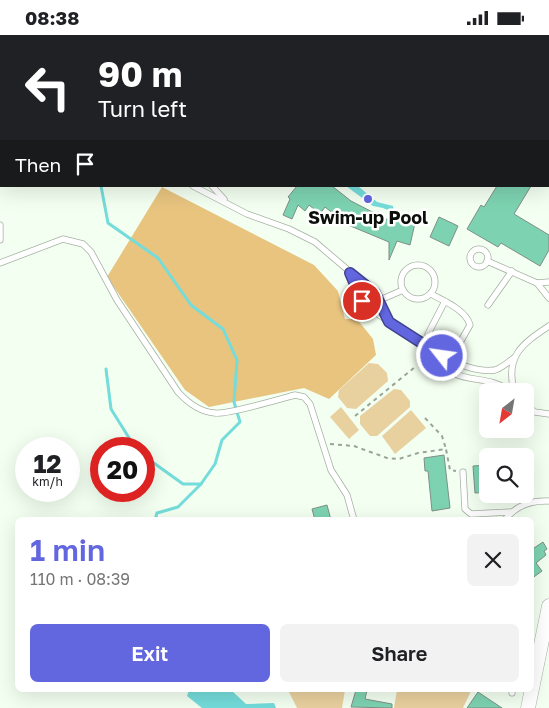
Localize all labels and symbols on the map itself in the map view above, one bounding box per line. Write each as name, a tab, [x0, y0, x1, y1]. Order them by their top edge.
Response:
marker: Swim-up Pool	[362, 193, 374, 205]
place label: Swim-up Pool	[308, 206, 428, 228]
pin	[341, 280, 383, 322]
position arrow	[415, 329, 467, 381]
north arrow	[479, 383, 534, 437]
speed limit sign: 20	[90, 437, 155, 502]

